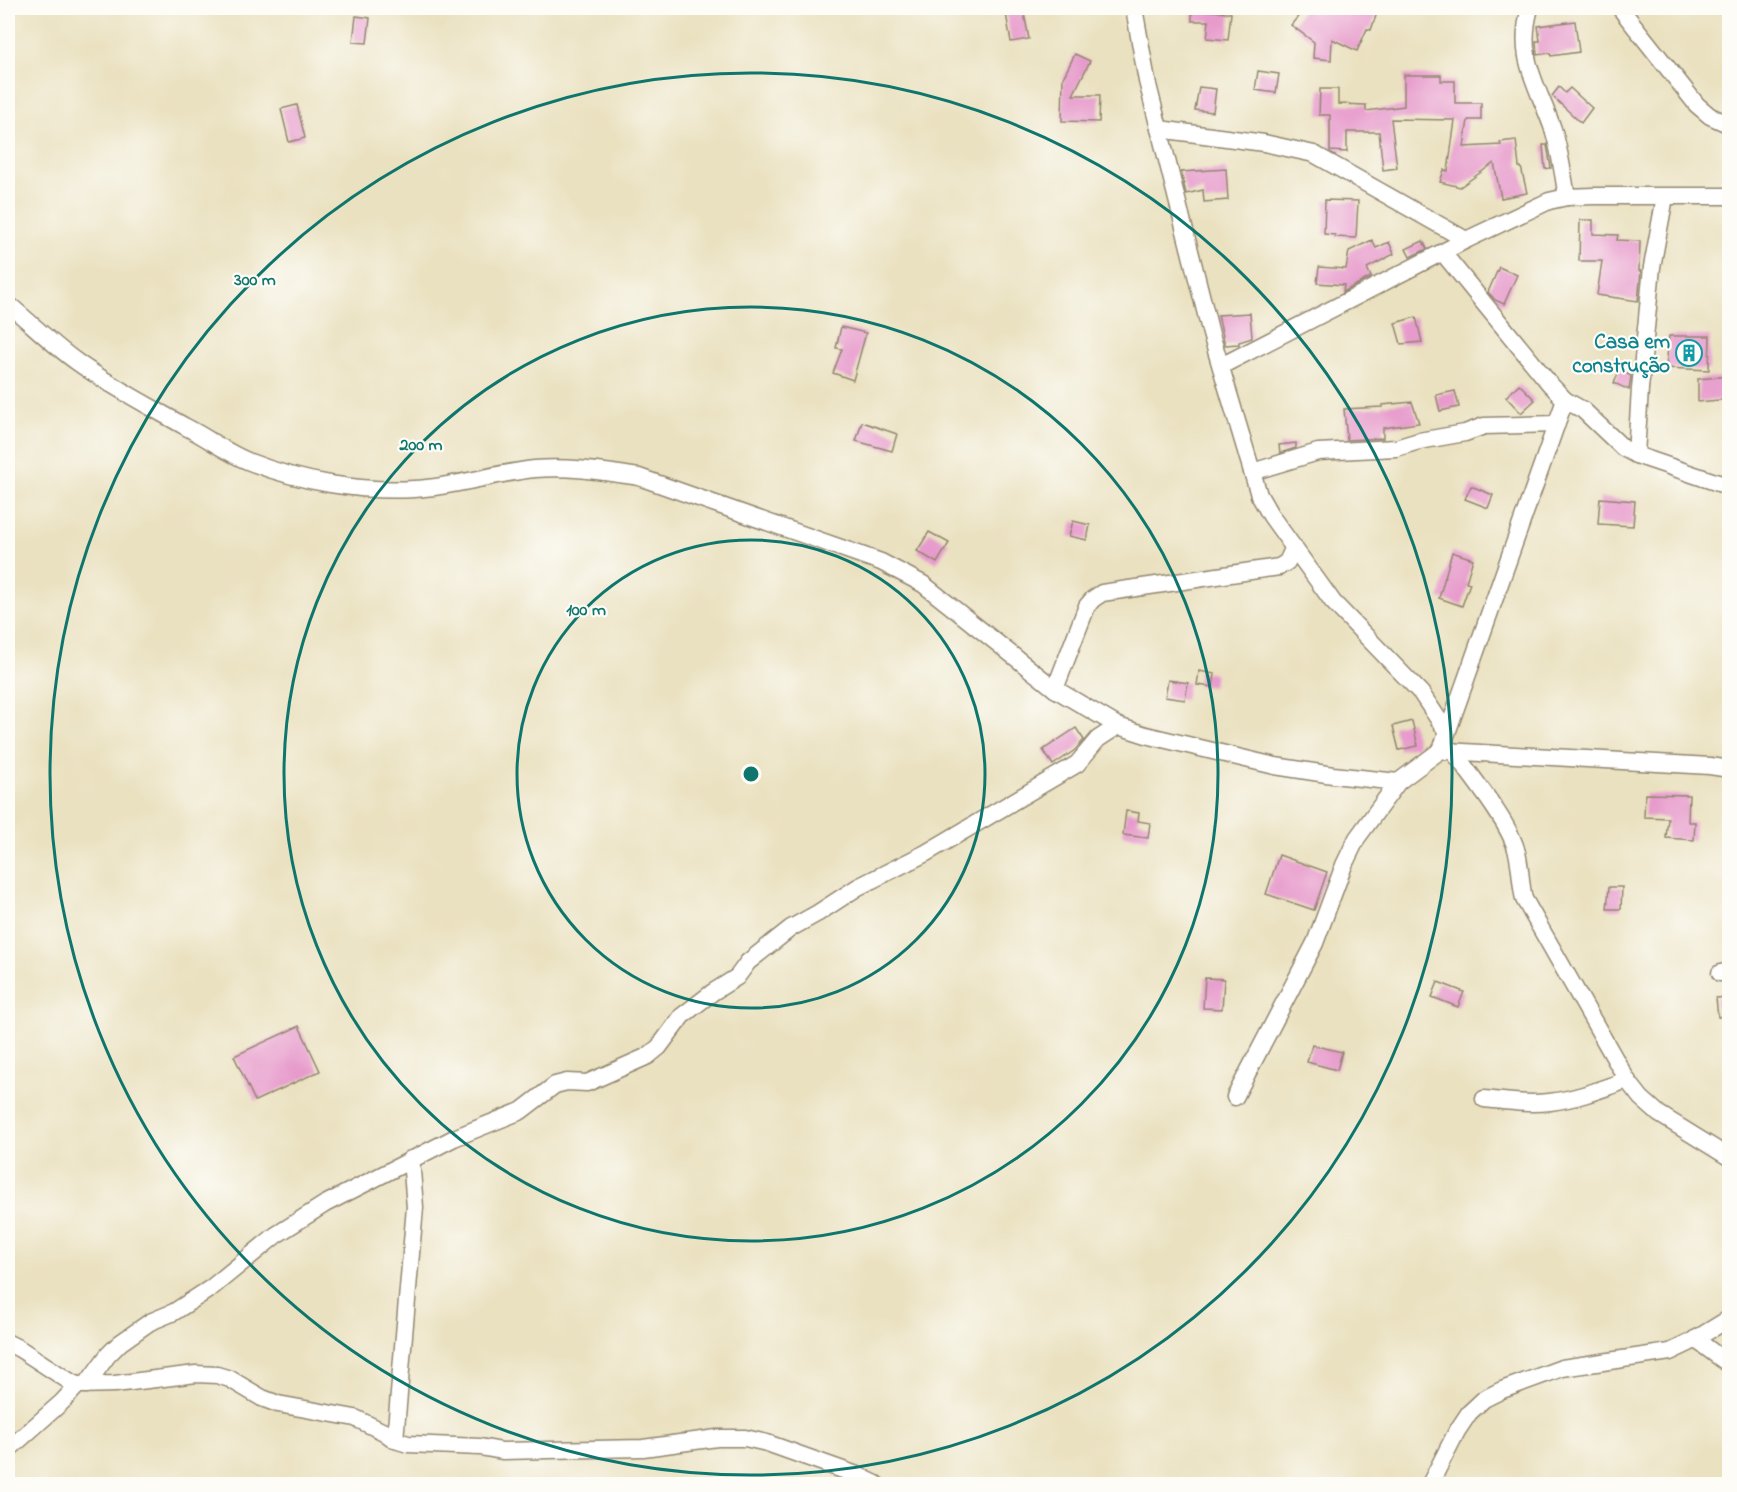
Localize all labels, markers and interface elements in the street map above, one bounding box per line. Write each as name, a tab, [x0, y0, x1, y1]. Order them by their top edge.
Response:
text: 300 m	[233, 268, 276, 294]
place label: Casa em construção	[1572, 328, 1670, 382]
building icon: Casa em construção	[1674, 338, 1704, 368]
text: 200 m	[399, 433, 443, 459]
text: 100 m	[566, 598, 606, 624]
centre of rings	[741, 764, 761, 784]

